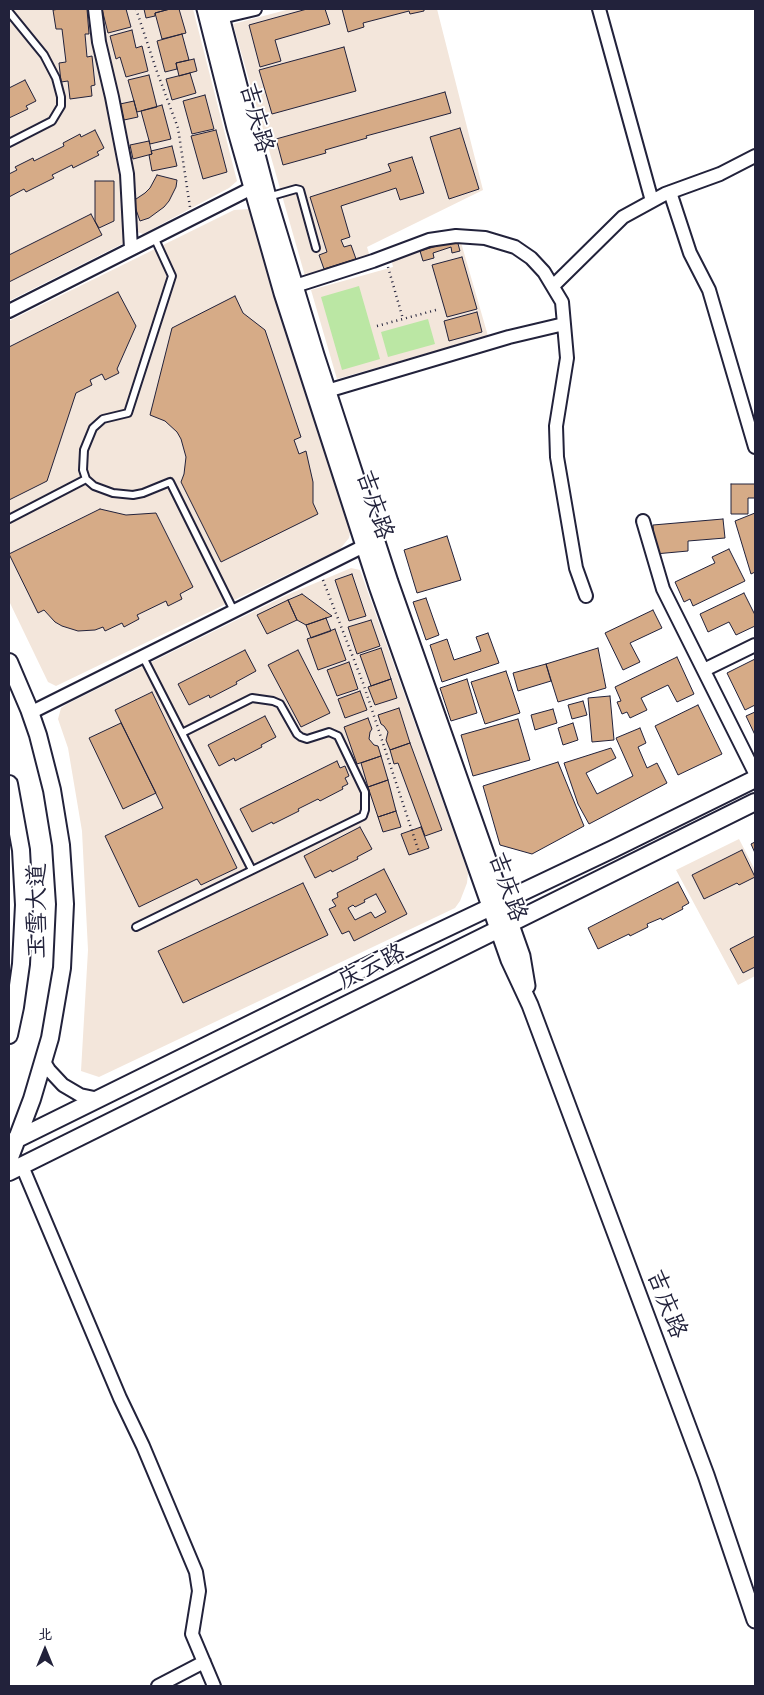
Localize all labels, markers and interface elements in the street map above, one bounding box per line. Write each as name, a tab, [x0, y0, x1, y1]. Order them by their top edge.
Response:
street label: 吉庆路	[233, 79, 279, 157]
street label: 吉庆路	[349, 466, 399, 544]
street label: 吉庆路	[482, 848, 532, 926]
street label: 玉雪大道	[24, 863, 52, 959]
street label: 庆云路	[333, 938, 411, 996]
street label: 吉庆路	[640, 1265, 692, 1343]
north arrow	[20, 1625, 70, 1675]
text: 北	[38, 1626, 52, 1643]

